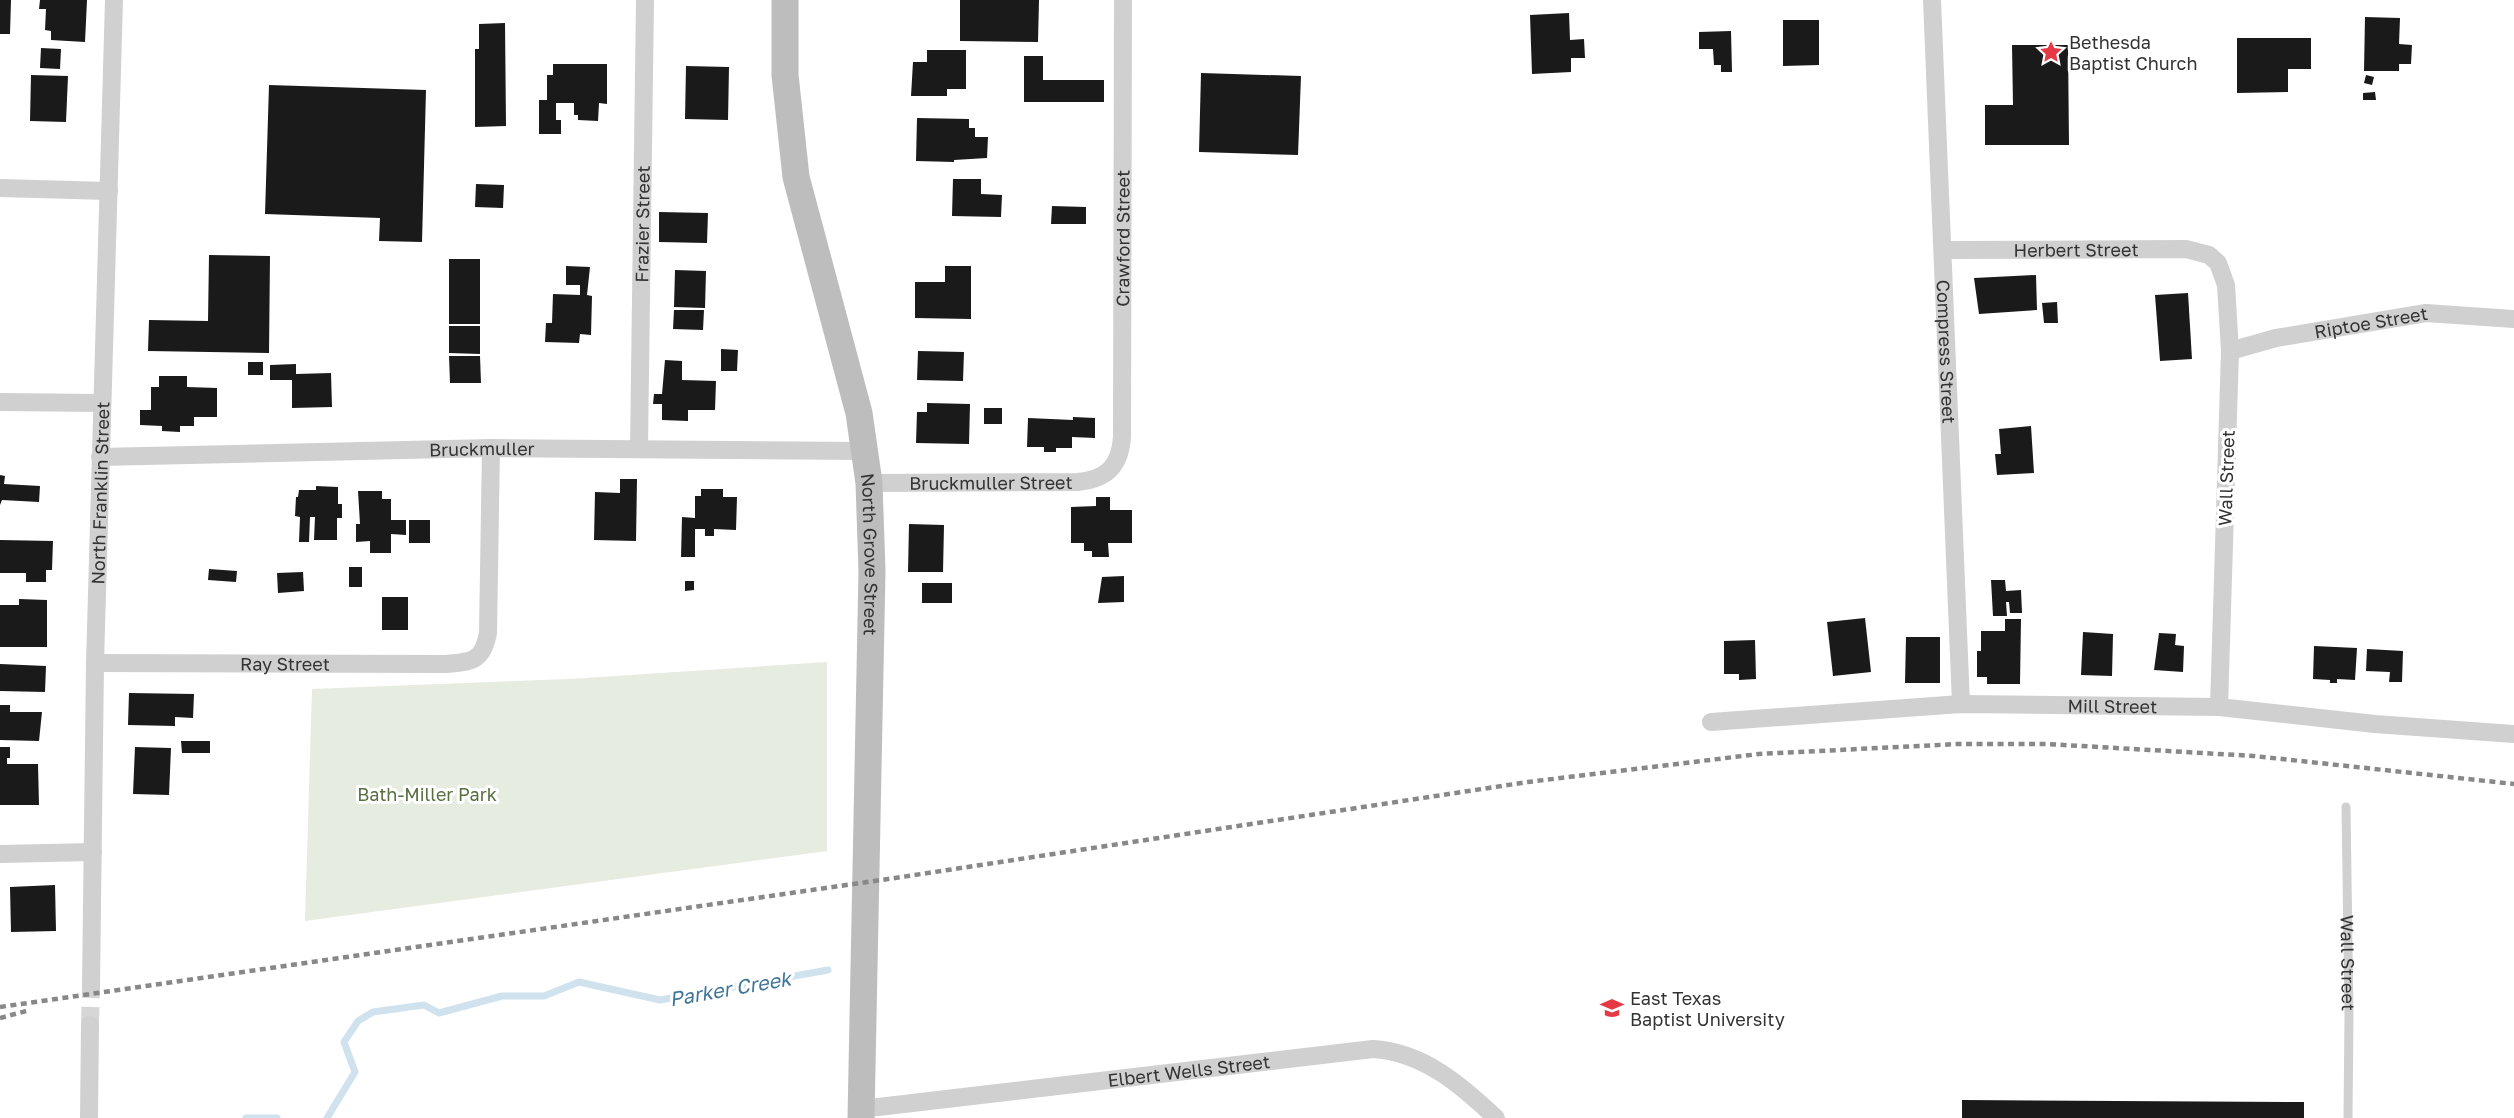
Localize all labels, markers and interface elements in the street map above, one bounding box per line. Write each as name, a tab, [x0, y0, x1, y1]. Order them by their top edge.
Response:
place label: Bethesda Baptist Church	[2069, 31, 2197, 74]
place icon: Bethesda Baptist Church	[2038, 39, 2064, 65]
street label: Frazier Street	[630, 165, 654, 283]
street label: Crawford Street	[1111, 170, 1134, 307]
street label: Herbert Street	[2013, 238, 2139, 261]
street label: Compress Street	[1933, 279, 1960, 424]
street label: Riptoe Street	[2313, 302, 2429, 342]
street label: North Franklin Street	[86, 401, 113, 585]
street label: Wall Street	[2213, 430, 2239, 526]
street label: Bruckmuller	[429, 437, 535, 460]
street label: Bruckmuller Street	[909, 471, 1073, 494]
street label: North Grove Street	[857, 472, 883, 636]
street label: Ray Street	[240, 652, 330, 675]
street label: Mill Street	[2067, 694, 2157, 717]
park label: Bath-Miller Park	[357, 783, 497, 805]
street label: Wall Street	[2337, 915, 2360, 1011]
water label: Parker Creek	[667, 965, 795, 1010]
place label: East Texas Baptist University	[1630, 987, 1785, 1030]
school or university icon: East Texas Baptist University	[1599, 995, 1625, 1021]
street label: Elbert Wells Street	[1106, 1050, 1271, 1091]

